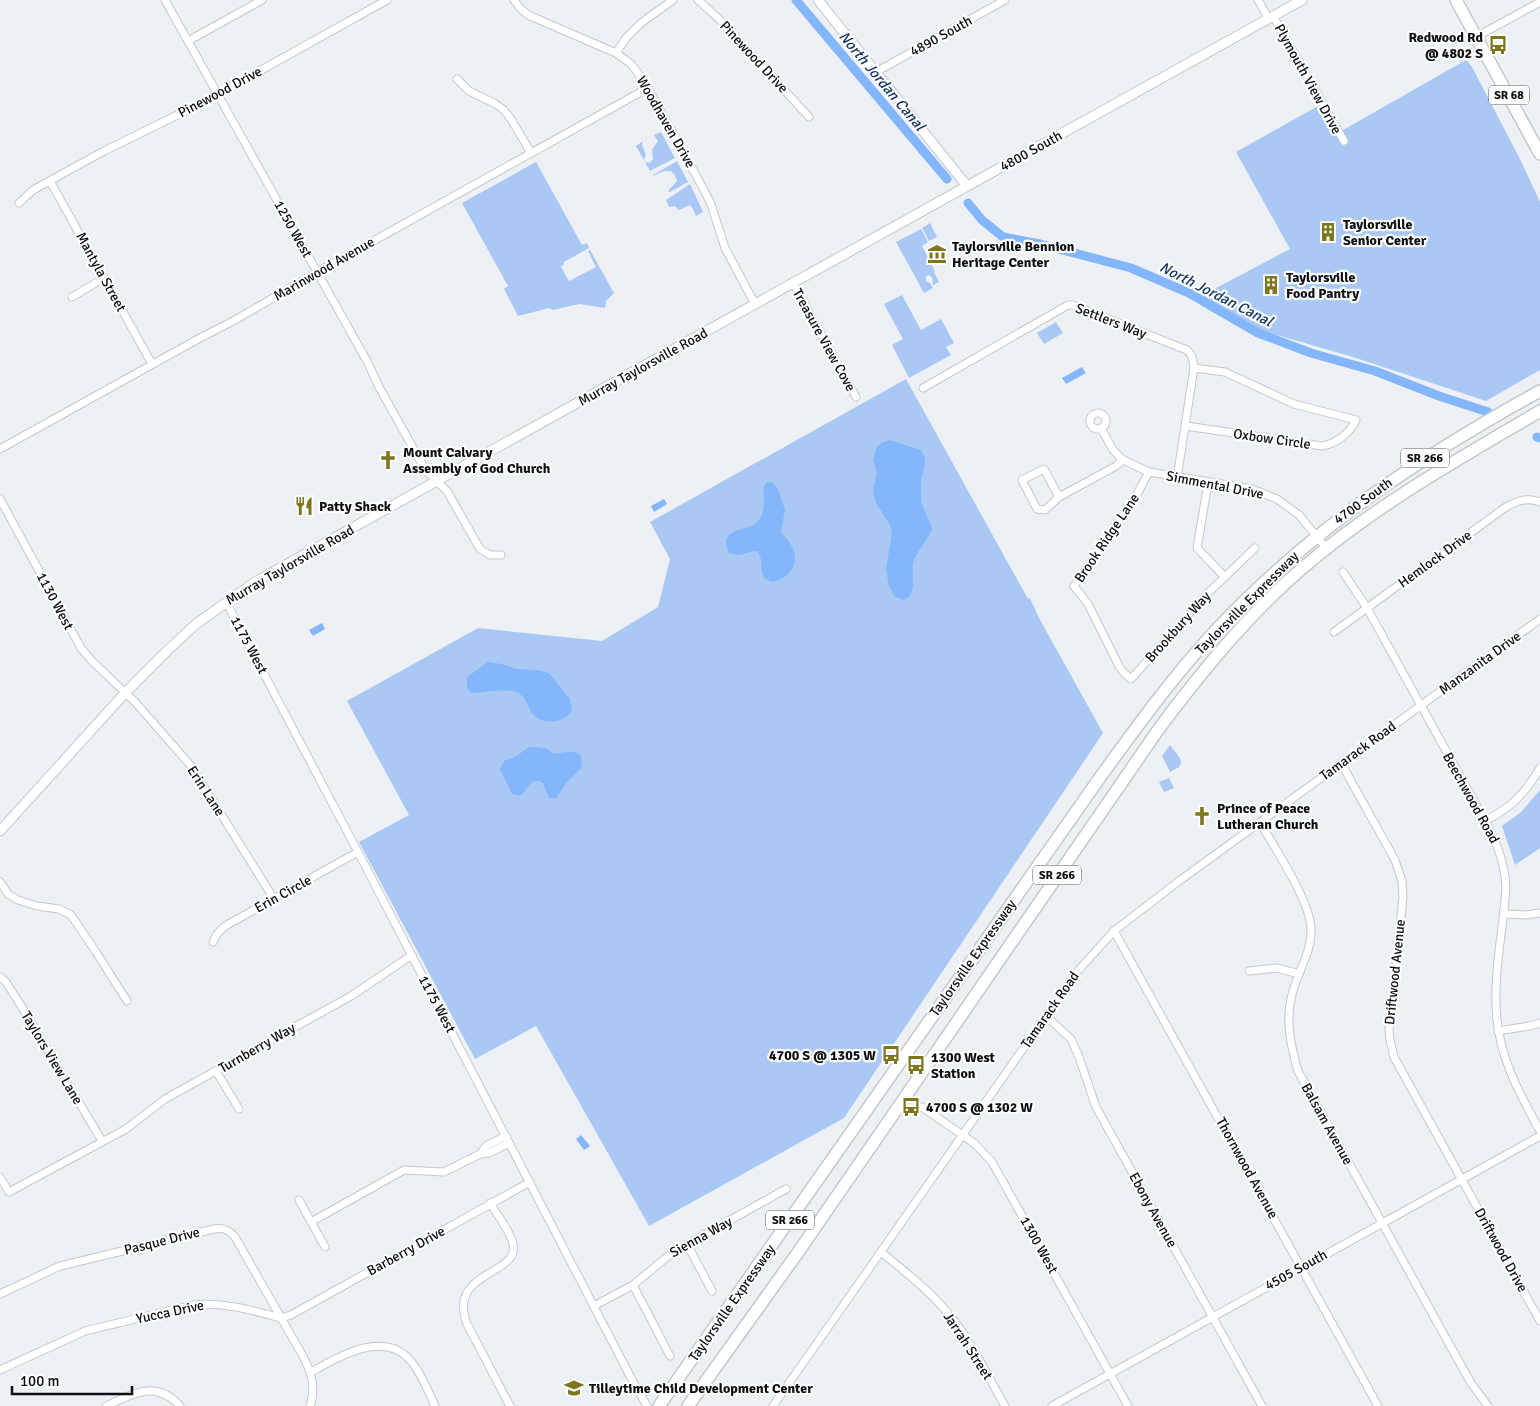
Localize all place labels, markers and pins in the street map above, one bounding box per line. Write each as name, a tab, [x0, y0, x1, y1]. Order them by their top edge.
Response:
place label: Redwood Rd @ 4802 S	[1408, 29, 1483, 62]
bus stop icon: Redwood Rd @ 4802 S	[1487, 34, 1509, 56]
place label: Taylorsville Senior Center	[1343, 216, 1427, 249]
building icon: Taylorsville Senior Center	[1317, 221, 1339, 243]
place label: Taylorsville Bennion Heritage Center	[952, 238, 1075, 271]
museum icon: Taylorsville Bennion Heritage Center	[926, 243, 948, 265]
place label: Taylorsville Food Pantry	[1286, 269, 1359, 302]
building icon: Taylorsville Food Pantry	[1260, 274, 1282, 296]
place label: Mount Calvary Assembly of God Church	[403, 444, 551, 477]
church icon: Mount Calvary Assembly of God Church	[377, 449, 399, 471]
restaurant icon: Patty Shack	[293, 495, 315, 517]
place label: Patty Shack	[319, 498, 392, 515]
place label: Prince of Peace Lutheran Church	[1217, 800, 1319, 833]
church icon: Prince of Peace Lutheran Church	[1191, 805, 1213, 827]
bus stop icon: 4700 S @ 1305 W	[880, 1044, 902, 1066]
place label: 4700 S @ 1305 W	[769, 1047, 876, 1064]
place label: 1300 West Station	[931, 1049, 996, 1082]
bus stop icon: 1300 West Station	[905, 1054, 927, 1076]
bus stop icon: 4700 S @ 1302 W	[900, 1096, 922, 1118]
place label: 4700 S @ 1302 W	[926, 1099, 1033, 1116]
school or university icon: Tilleytime Child Development Center	[563, 1377, 585, 1399]
place label: Tilleytime Child Development Center	[589, 1380, 813, 1397]

